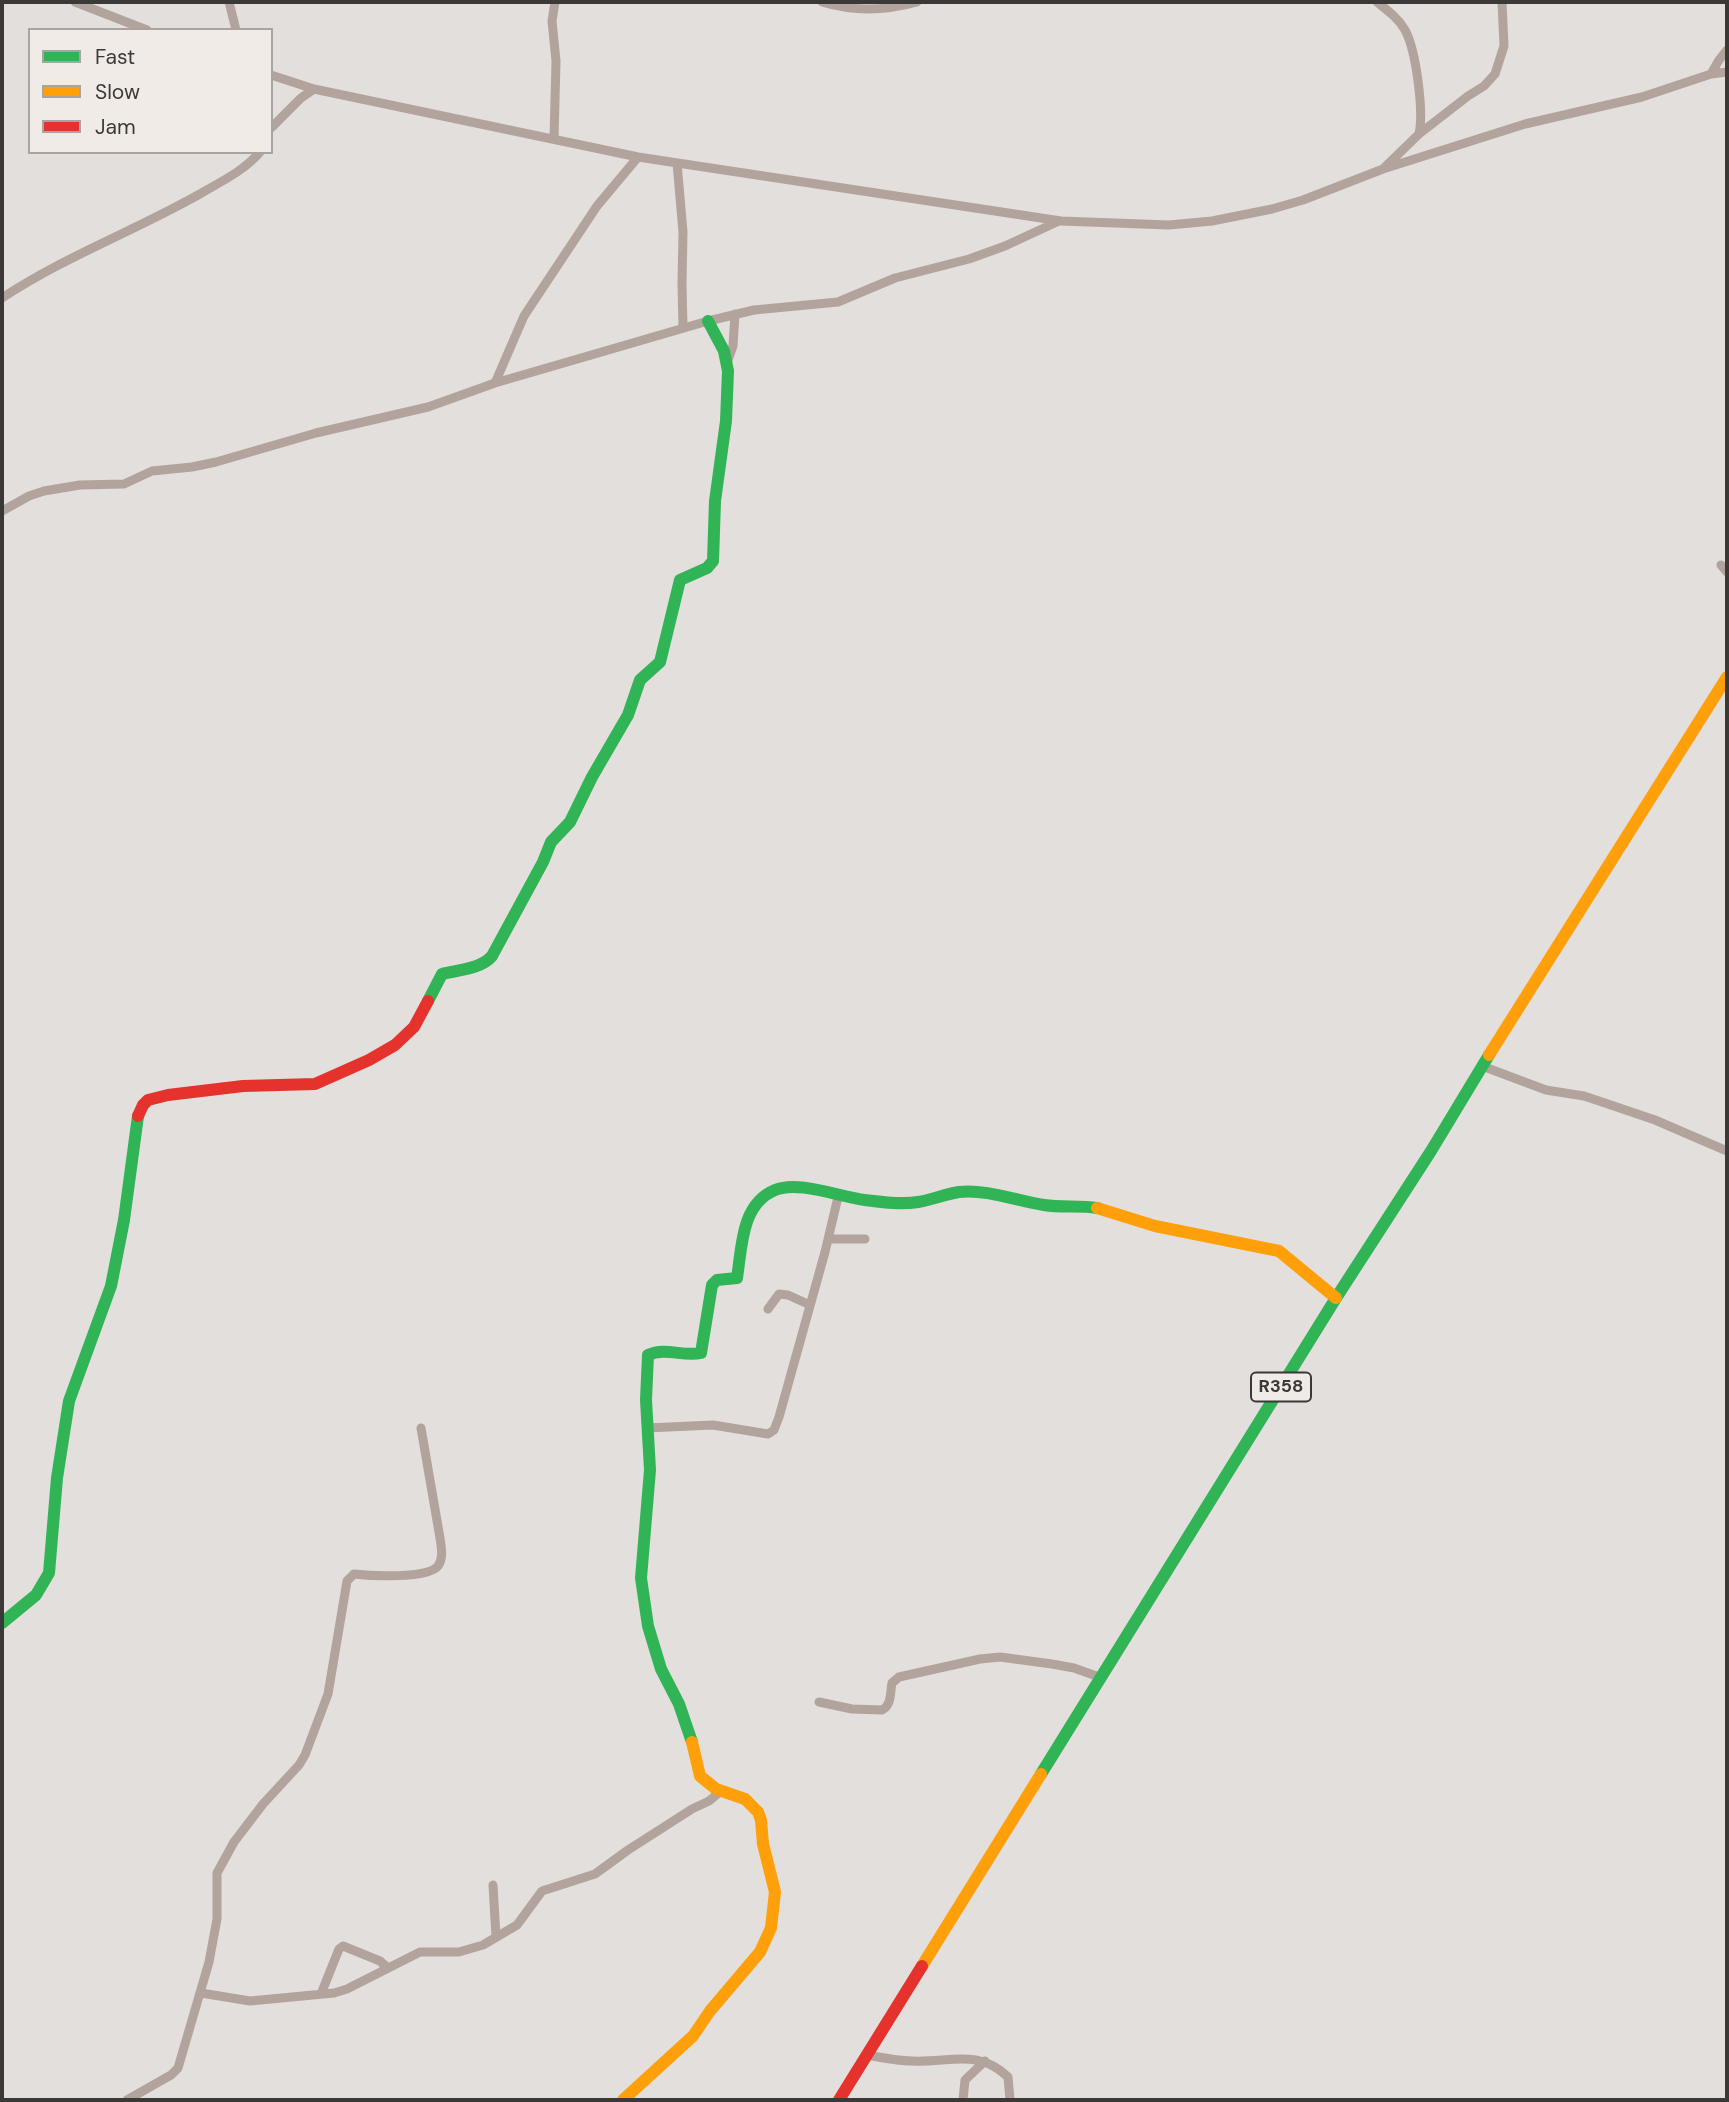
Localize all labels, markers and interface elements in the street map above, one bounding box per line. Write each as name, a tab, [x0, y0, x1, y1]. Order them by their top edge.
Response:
legend	[28, 28, 273, 154]
text: Fast	[95, 43, 135, 71]
text: Slow	[95, 78, 140, 106]
text: Jam	[95, 113, 136, 141]
road number: R358	[1251, 1372, 1311, 1402]

